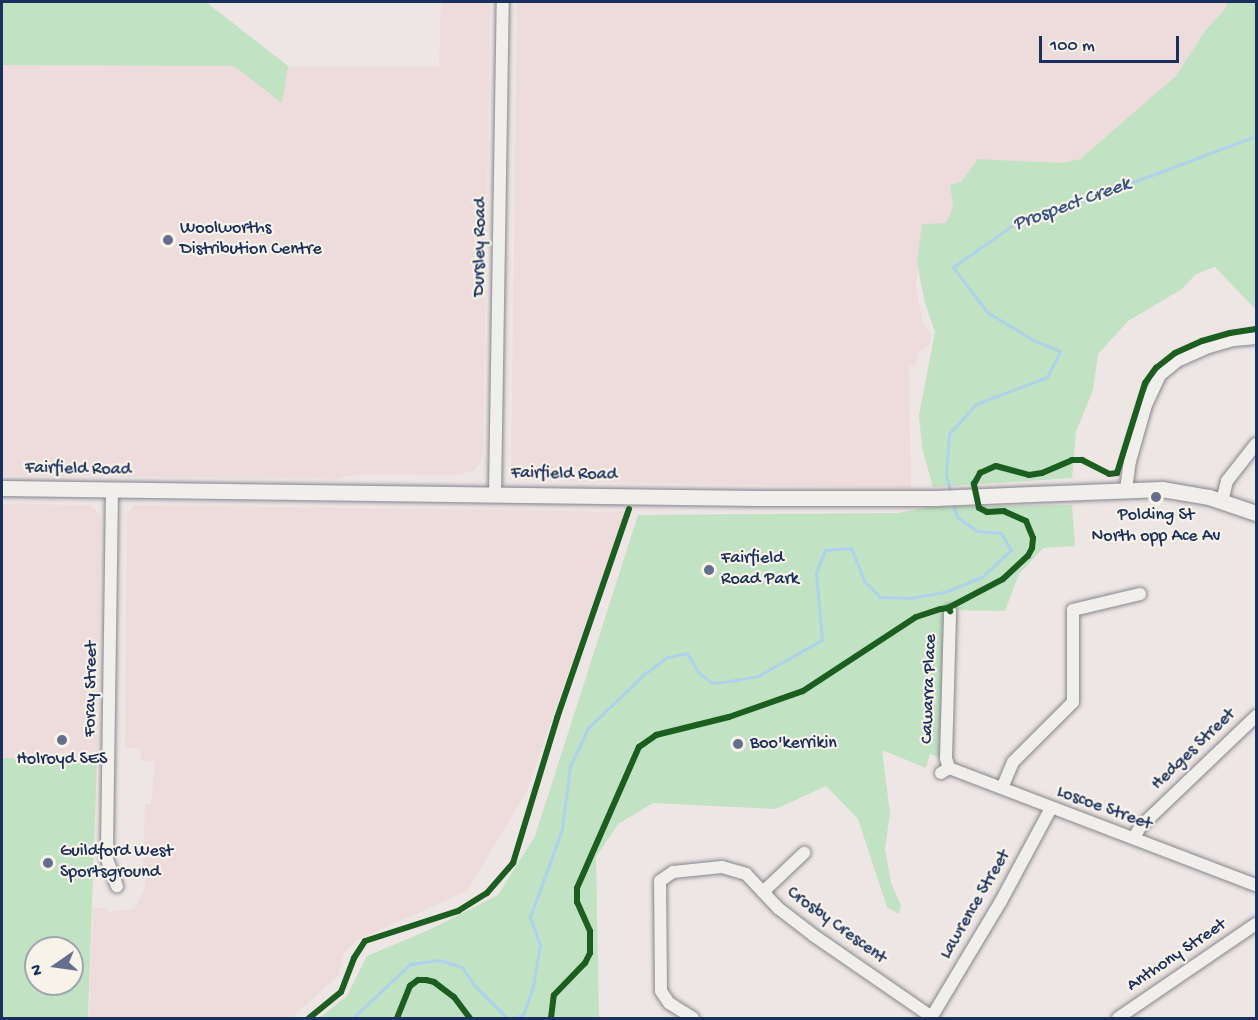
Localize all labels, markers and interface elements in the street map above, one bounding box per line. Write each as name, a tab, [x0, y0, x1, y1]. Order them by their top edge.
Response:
scale bar	[1042, 24, 1182, 62]
text: 100 m	[1050, 36, 1095, 57]
water label: Prospect Creek	[1010, 173, 1134, 237]
street label: Dursley Road	[469, 197, 493, 297]
place label: Woolworths Distribution Centre	[180, 219, 322, 262]
marker: Woolworths Distribution Centre	[161, 233, 175, 247]
street label: Fairfield Road	[25, 458, 131, 482]
street label: Fairfield Road	[511, 463, 617, 487]
marker: Polding St North opp Ace Av	[1149, 490, 1163, 504]
place label: Polding St North opp Ace Av	[1092, 506, 1220, 548]
place label: Fairfield Road Park	[721, 549, 799, 592]
marker: Fairfield Road Park	[702, 563, 716, 577]
street label: Cawarra Place	[917, 634, 943, 744]
street label: Foray Street	[80, 641, 104, 737]
street label: Hedges Street	[1147, 705, 1241, 795]
marker: Holroyd SES	[55, 733, 69, 747]
place label: Boo'kerrikin	[750, 733, 837, 755]
marker: Boo'kerrikin	[731, 737, 745, 751]
place label: Holroyd SES	[17, 749, 107, 771]
street label: Loscoe Street	[1054, 782, 1154, 836]
place label: Guildford West Sportsground	[60, 842, 173, 884]
street label: Lawrence Street	[936, 847, 1016, 963]
marker: Guildford West Sportsground	[41, 856, 55, 870]
street label: Crosby Crescent	[782, 883, 890, 969]
street label: Anthony Street	[1123, 915, 1231, 997]
north arrow	[24, 936, 84, 996]
text: N	[27, 962, 48, 977]

